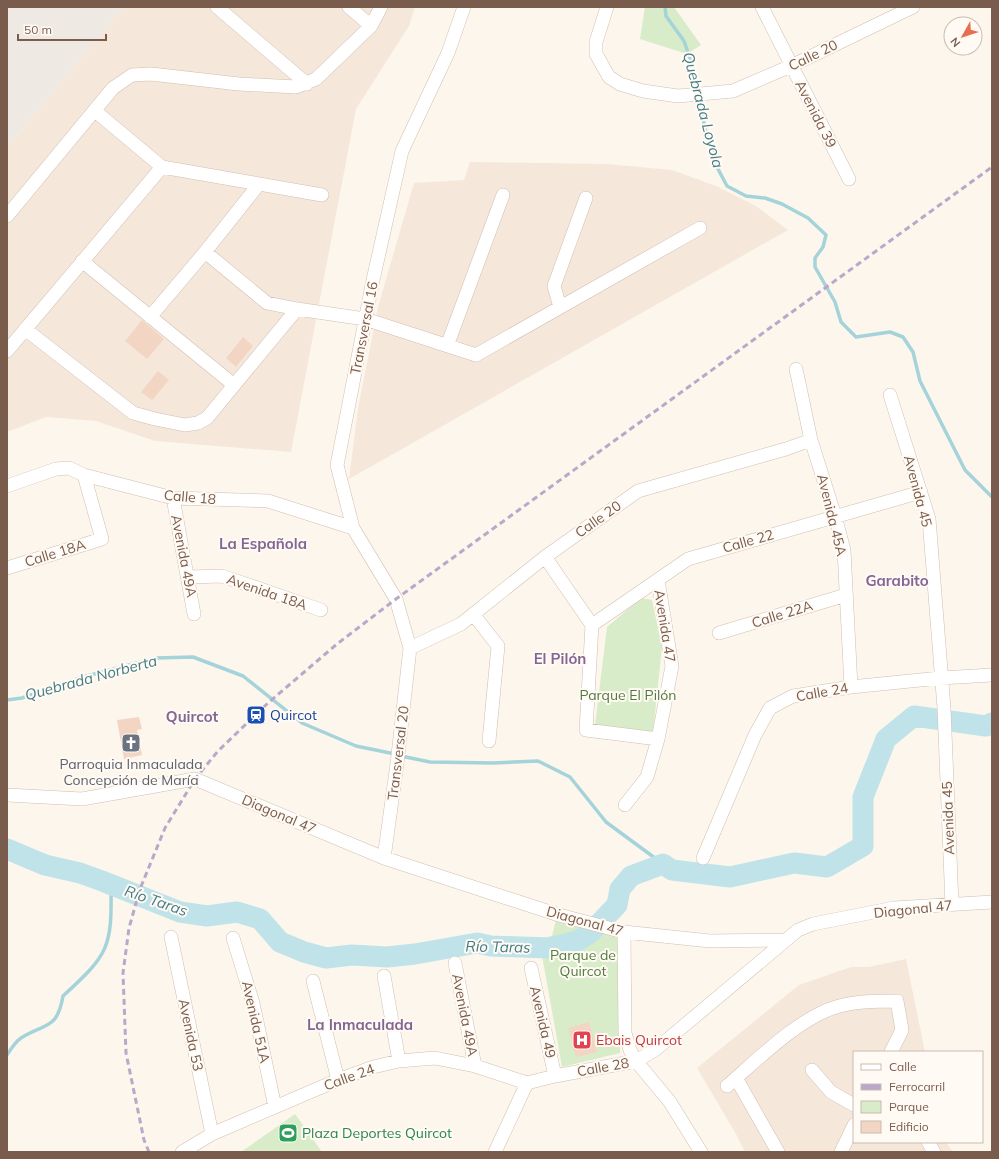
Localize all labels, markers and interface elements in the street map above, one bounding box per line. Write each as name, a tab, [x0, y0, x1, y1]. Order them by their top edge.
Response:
scale bar	[18, 16, 106, 42]
north arrow	[943, 16, 983, 56]
text: 50 m	[24, 22, 52, 37]
street label: Calle 20	[785, 35, 841, 75]
text: N	[947, 35, 963, 50]
water label: Quebrada Loyola	[679, 50, 728, 170]
street label: Avenida 39	[791, 77, 841, 151]
street label: Transversal 16	[346, 280, 382, 376]
street label: Avenida 45	[900, 453, 936, 529]
street label: Avenida 45A	[813, 472, 851, 559]
street label: Calle 18	[163, 486, 217, 508]
street label: Calle 20	[571, 497, 625, 541]
street label: Avenida 49A	[167, 513, 201, 600]
street label: Calle 22	[720, 525, 776, 557]
district label: La Española	[219, 534, 307, 553]
street label: Calle 18A	[22, 535, 88, 571]
street label: Avenida 18A	[224, 570, 310, 614]
district label: Garabito	[865, 571, 929, 590]
street label: Avenida 47	[650, 588, 680, 664]
street label: Calle 22A	[749, 596, 815, 632]
district label: El Pilón	[534, 649, 586, 668]
water label: Quebrada Norberta	[23, 651, 159, 704]
street label: Calle 24	[795, 678, 850, 705]
park label: Parque El Pilón	[579, 686, 677, 704]
station icon: Quircot	[245, 704, 267, 726]
street label: Transversal 20	[383, 705, 413, 801]
place label: Quircot	[270, 706, 317, 724]
district label: Quircot	[166, 707, 218, 726]
church icon: Parroquia Inmaculada Concepción de María	[120, 732, 142, 754]
place label: Parroquia Inmaculada Concepción de María	[59, 755, 203, 789]
street label: Avenida 45	[938, 781, 958, 855]
street label: Diagonal 47	[239, 790, 319, 838]
water label: Río Taras	[122, 881, 190, 920]
street label: Diagonal 47	[873, 896, 953, 922]
street label: Diagonal 47	[545, 902, 625, 940]
water label: Río Taras	[465, 936, 531, 957]
park label: Parque de Quircot	[550, 946, 616, 980]
street label: Avenida 49A	[448, 972, 482, 1059]
street label: Avenida 51A	[238, 979, 274, 1066]
street label: Avenida 49	[526, 984, 560, 1060]
street label: Avenida 53	[175, 997, 207, 1073]
district label: La Inmaculada	[307, 1015, 413, 1034]
hospital icon: Ebais Quircot	[571, 1029, 593, 1051]
place label: Ebais Quircot	[596, 1031, 682, 1049]
legend	[853, 1051, 983, 1143]
street label: Calle 28	[576, 1054, 630, 1080]
street label: Calle 24	[321, 1059, 377, 1094]
text: Calle	[889, 1059, 916, 1074]
text: Ferrocarril	[889, 1079, 945, 1094]
text: Parque	[889, 1099, 929, 1114]
text: Edificio	[889, 1119, 929, 1134]
sports icon: Plaza Deportes Quircot	[277, 1122, 299, 1144]
place label: Plaza Deportes Quircot	[302, 1124, 452, 1142]

